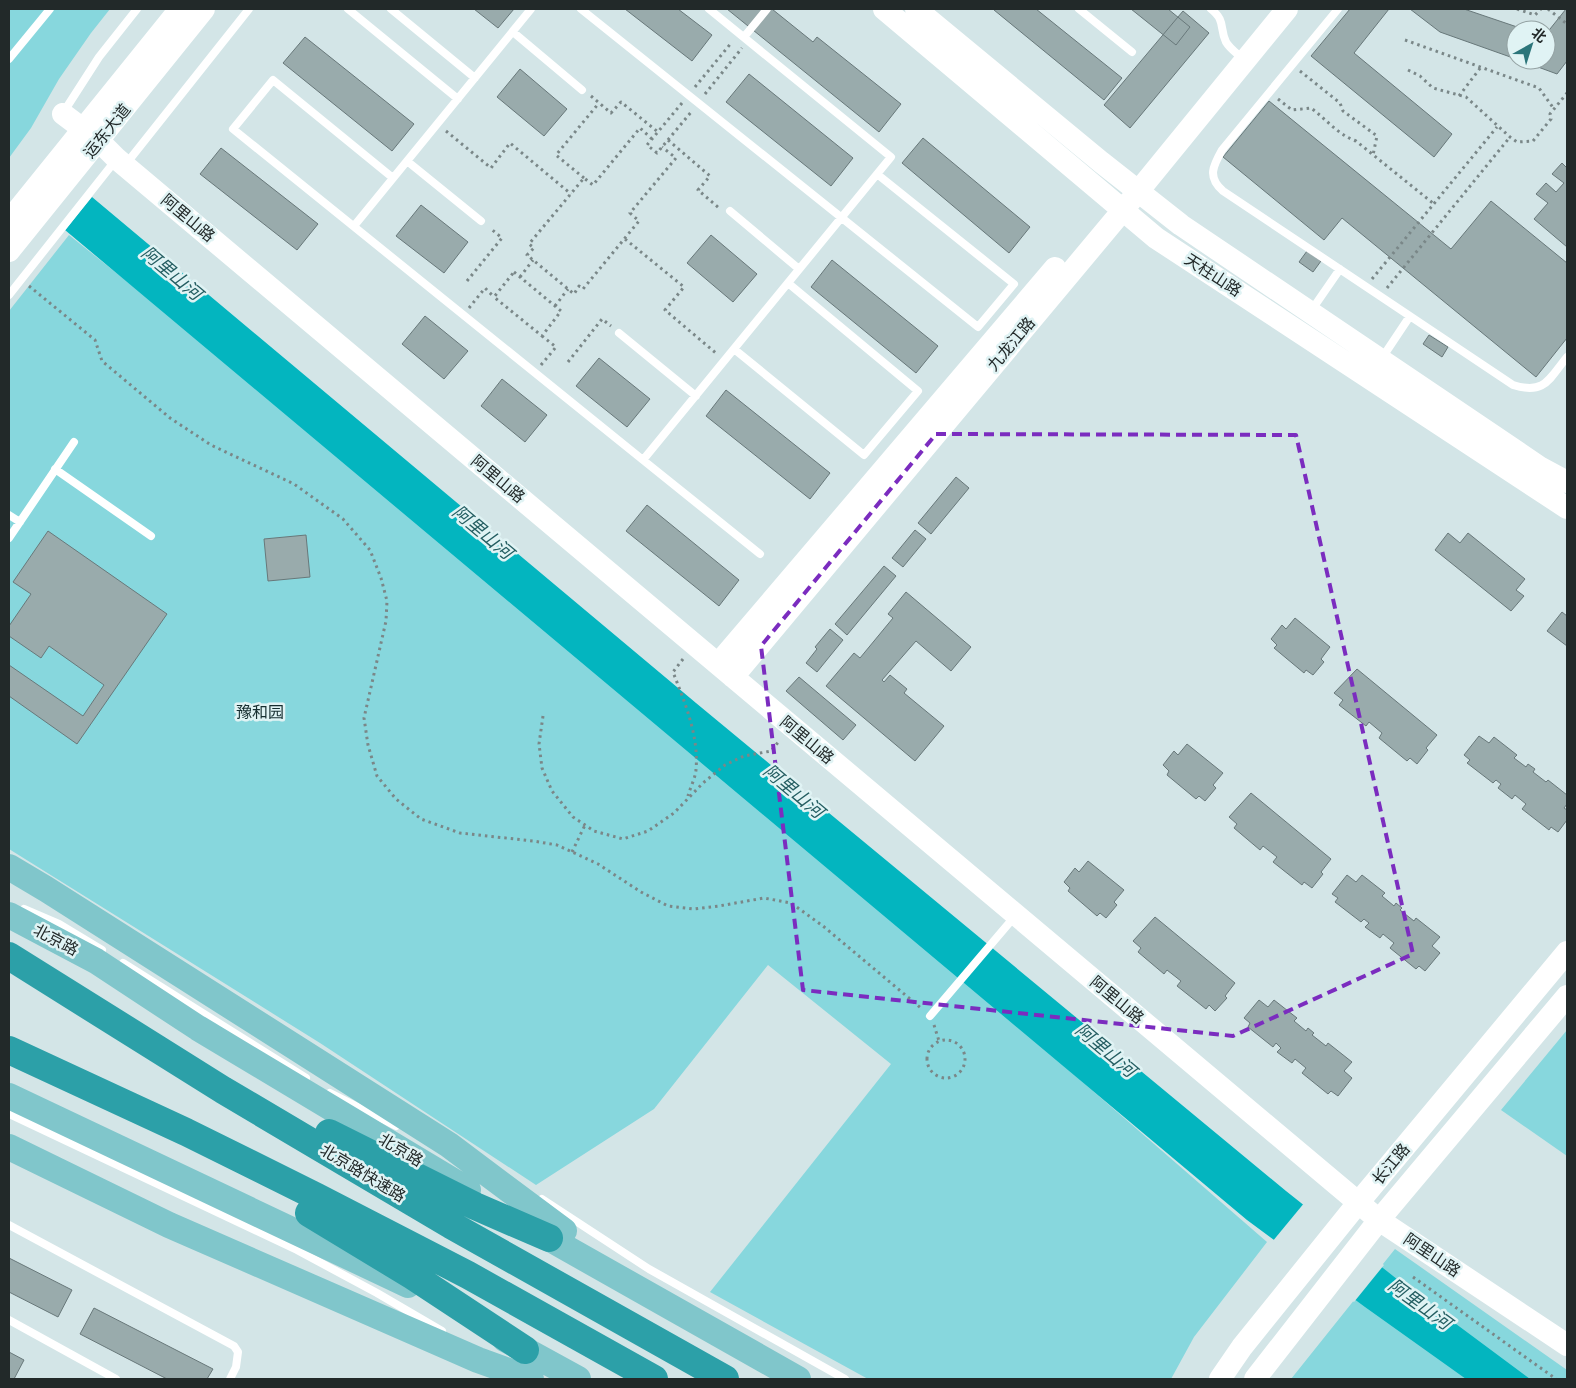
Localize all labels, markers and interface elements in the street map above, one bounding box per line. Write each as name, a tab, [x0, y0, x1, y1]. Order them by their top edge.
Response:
north arrow	[1506, 20, 1556, 70]
text: 北	[1529, 24, 1550, 46]
street label: 运东大道	[79, 100, 135, 162]
street label: 阿里山路	[157, 190, 219, 246]
water label: 阿里山河	[138, 242, 209, 306]
street label: 天柱山路	[1181, 250, 1245, 300]
street label: 九龙江路	[983, 313, 1039, 375]
street label: 阿里山路	[467, 451, 529, 507]
water label: 阿里山河	[449, 501, 520, 565]
park label: 豫和园	[236, 703, 284, 722]
street label: 阿里山路	[776, 712, 838, 768]
water label: 阿里山河	[760, 760, 831, 824]
street label: 北京路	[30, 920, 82, 960]
street label: 阿里山路	[1086, 972, 1148, 1028]
water label: 阿里山河	[1072, 1019, 1143, 1083]
street label: 北京路	[376, 1129, 426, 1171]
street label: 北京路快速路	[317, 1140, 409, 1206]
street label: 长江路	[1368, 1140, 1414, 1188]
street label: 阿里山路	[1400, 1229, 1464, 1281]
water label: 阿里山河	[1385, 1274, 1458, 1335]

